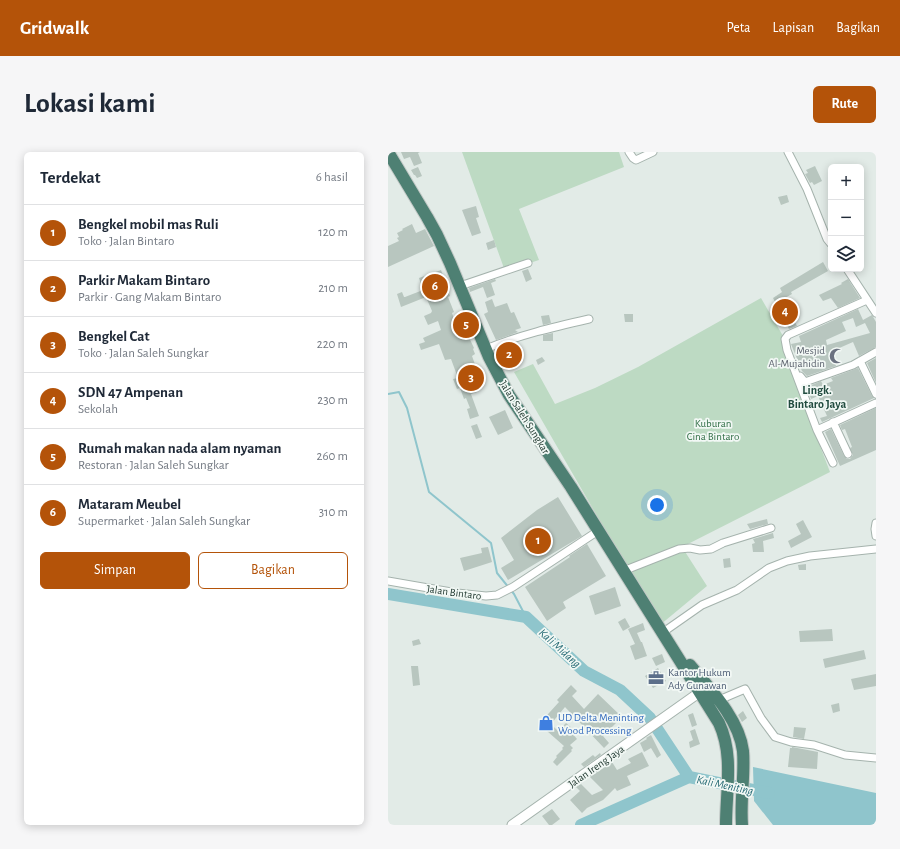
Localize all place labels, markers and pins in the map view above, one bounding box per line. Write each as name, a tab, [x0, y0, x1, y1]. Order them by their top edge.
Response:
pin: 6	[422, 272, 448, 302]
pin: 4	[772, 297, 798, 327]
pin: 5	[453, 310, 479, 340]
pin: 2	[496, 340, 522, 370]
place label: Mesjid Al-Mujahidin	[768, 345, 825, 369]
mosque icon: Mesjid Al-Mujahidin	[828, 347, 846, 365]
pin: 3	[458, 363, 484, 393]
pin: 1	[525, 526, 551, 556]
place label: Kantor Hukum Ady Gunawan	[668, 667, 731, 691]
office icon: Kantor Hukum Ady Gunawan	[647, 669, 665, 687]
place label: UD Delta Meninting Wood Processing	[558, 712, 644, 736]
shop icon: UD Delta Meninting Wood Processing	[537, 714, 555, 732]

